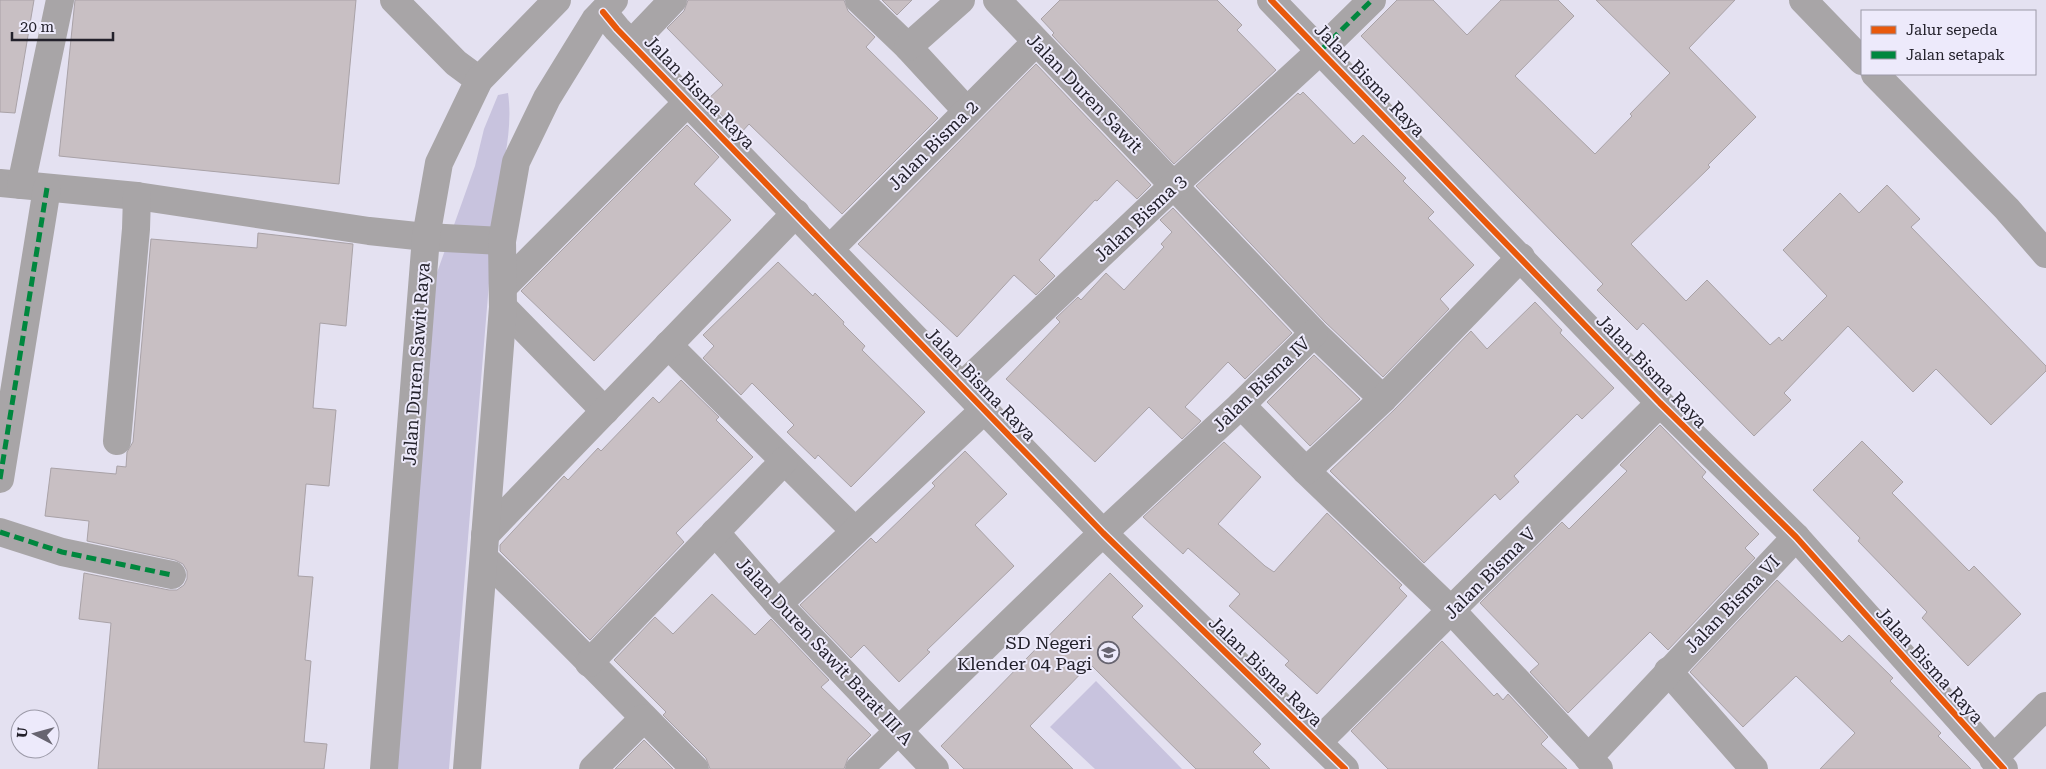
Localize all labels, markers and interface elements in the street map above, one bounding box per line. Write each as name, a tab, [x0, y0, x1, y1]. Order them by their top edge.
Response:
scale bar	[12, 10, 114, 42]
legend	[1861, 10, 2036, 75]
text: 20 m	[20, 18, 55, 36]
street label: Jalan Bisma Raya	[1310, 19, 1430, 141]
text: Jalur sepeda	[1906, 21, 1997, 39]
street label: Jalan Duren Sawit	[1023, 29, 1147, 157]
street label: Jalan Bisma Raya	[640, 31, 760, 153]
text: Jalan setapak	[1906, 46, 2005, 64]
street label: Jalan Bisma 2	[884, 96, 982, 194]
street label: Jalan Bisma 3	[1090, 170, 1190, 266]
street label: Jalan Duren Sawit Raya	[398, 261, 434, 466]
street label: Jalan Bisma Raya	[1592, 310, 1712, 432]
street label: Jalan Bisma Raya	[921, 323, 1041, 445]
street label: Jalan Bisma IV	[1208, 332, 1314, 436]
street label: Jalan Bisma V	[1440, 523, 1540, 623]
street label: Jalan Bisma VI	[1680, 551, 1784, 657]
street label: Jalan Duren Sawit Barat III A	[732, 553, 918, 750]
street label: Jalan Bisma Raya	[1872, 602, 1988, 728]
street label: Jalan Bisma Raya	[1205, 611, 1327, 731]
place label: SD Negeri Klender 04 Pagi	[957, 632, 1092, 674]
school or university icon: SD Negeri Klender 04 Pagi	[1096, 640, 1120, 664]
north arrow	[10, 709, 60, 759]
text: U	[14, 726, 31, 739]

